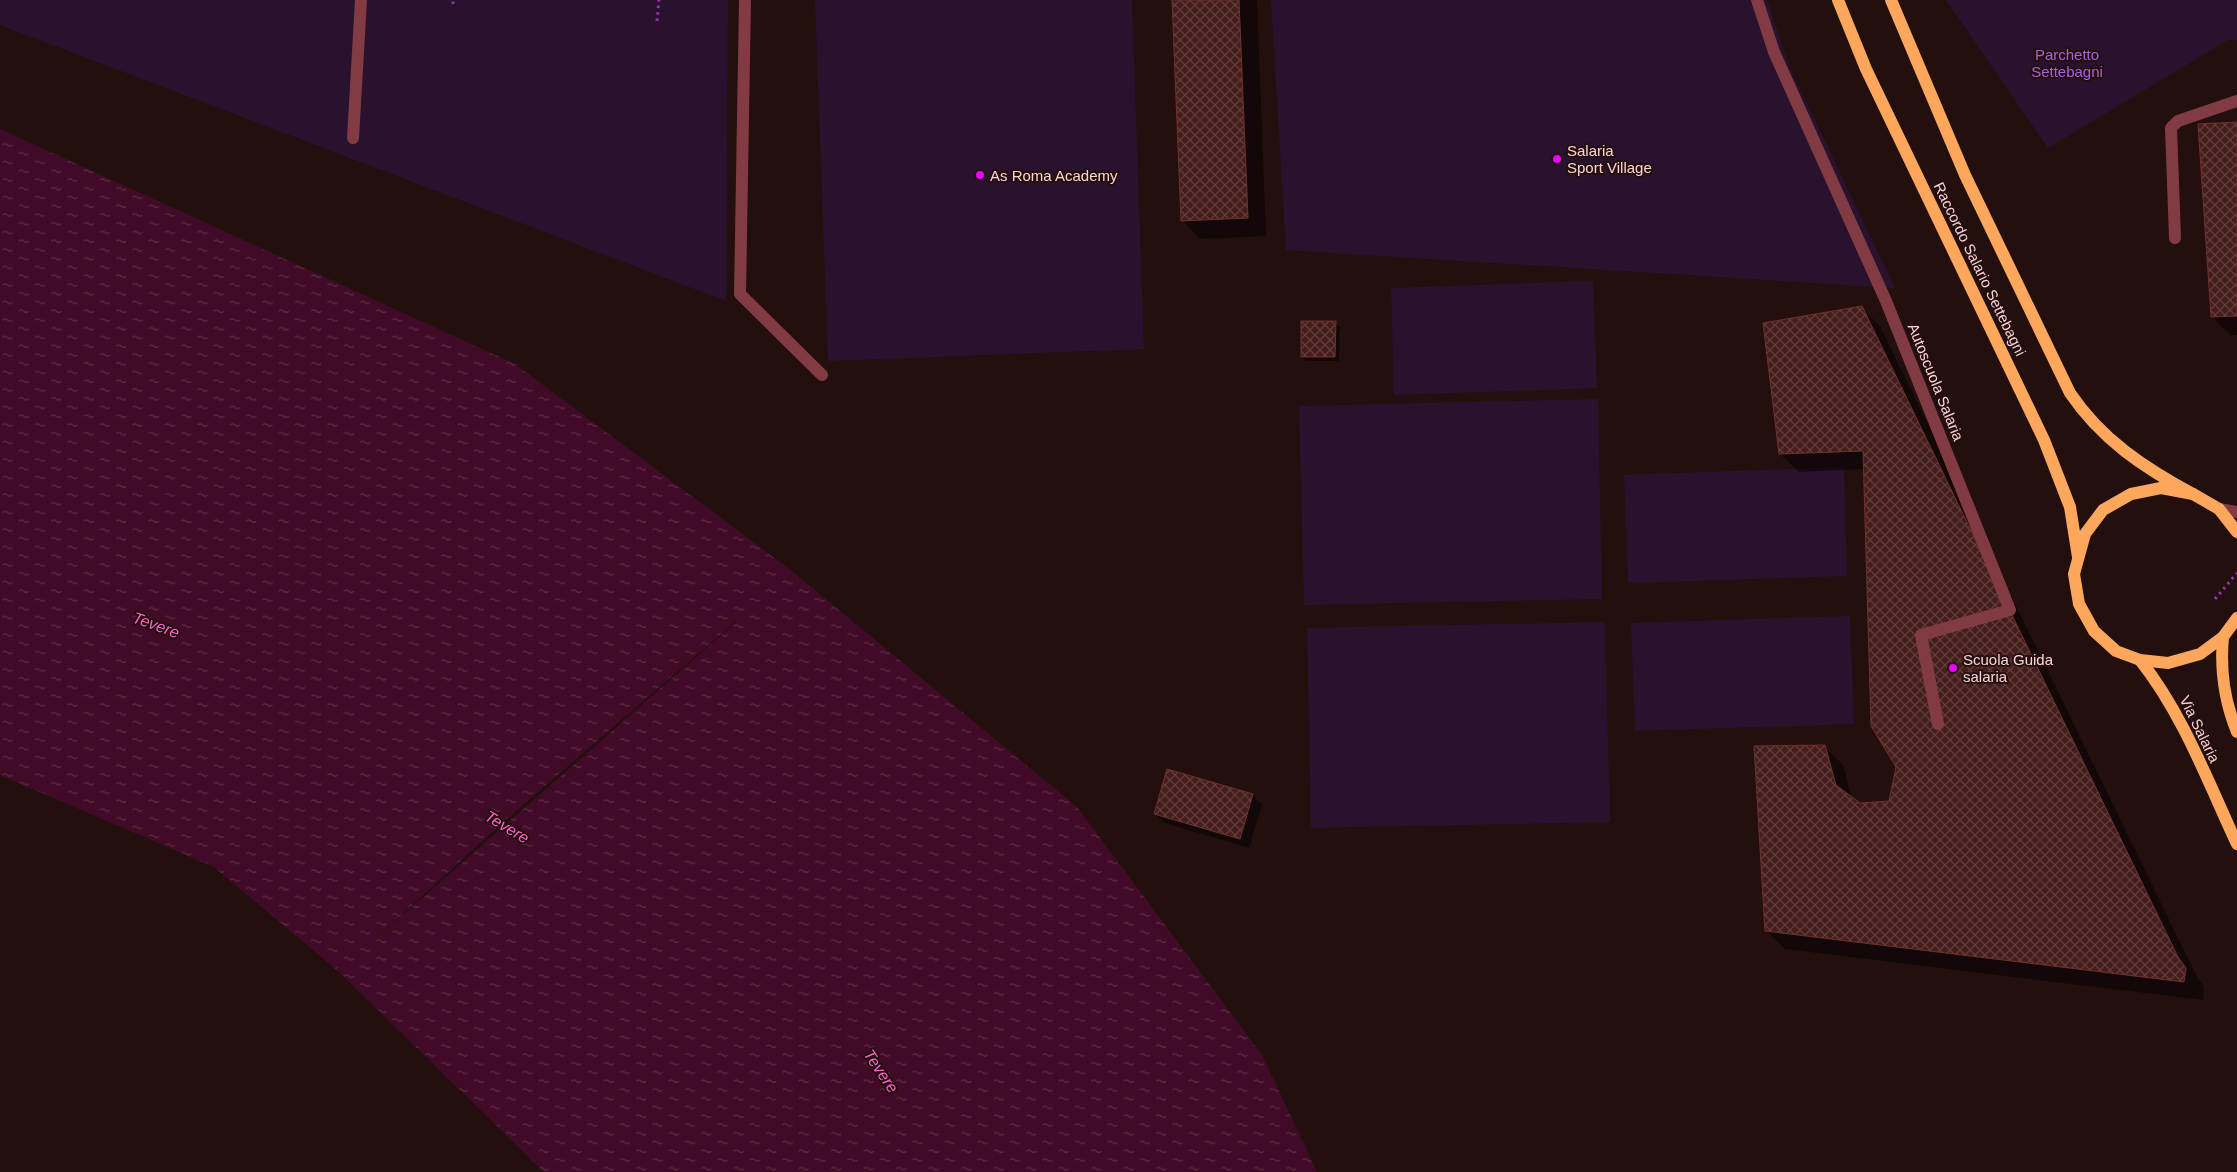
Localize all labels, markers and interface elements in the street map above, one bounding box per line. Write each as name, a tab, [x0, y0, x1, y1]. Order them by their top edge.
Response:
park label: Parchetto Settebagni	[2031, 46, 2103, 80]
place label: Salaria Sport Village	[1567, 142, 1652, 176]
marker: Salaria Sport Village	[1551, 153, 1563, 165]
place label: As Roma Academy	[990, 167, 1118, 184]
marker: As Roma Academy	[974, 169, 986, 181]
street label: Raccordo Salario Settebagni	[1931, 179, 2029, 359]
street label: Autoscuola Salaria	[1905, 321, 1968, 444]
water label: Tevere	[130, 609, 182, 641]
place label: Scuola Guida salaria	[1963, 651, 2054, 685]
marker: Scuola Guida salaria	[1947, 662, 1959, 674]
street label: Via Salaria	[2177, 693, 2224, 766]
water label: Tevere	[482, 807, 532, 847]
water label: Tevere	[860, 1046, 902, 1096]

